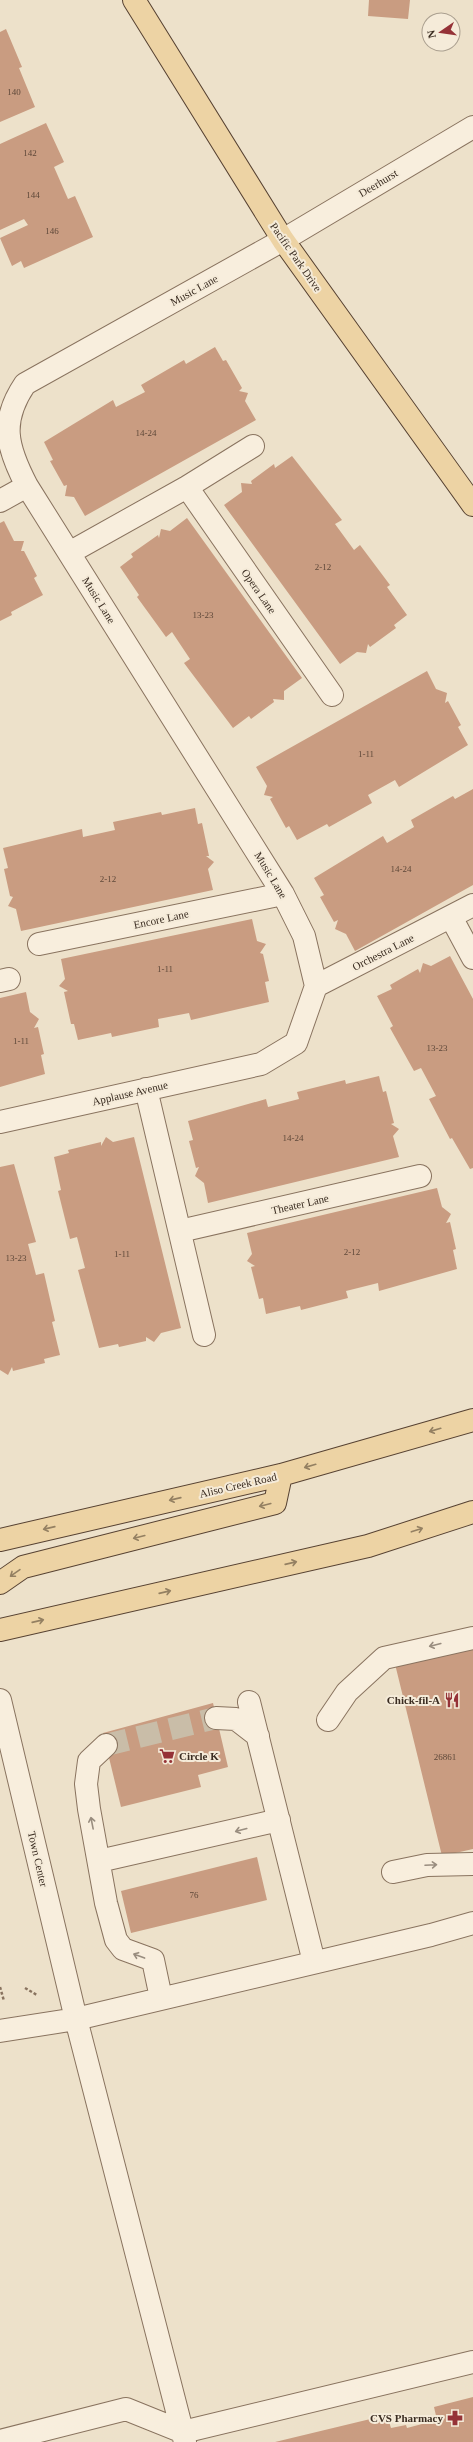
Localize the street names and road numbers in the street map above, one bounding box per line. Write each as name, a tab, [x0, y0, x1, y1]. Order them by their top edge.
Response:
street label: Deerhurst	[356, 167, 400, 199]
street label: Pacific Park Drive	[268, 220, 324, 294]
street label: Music Lane	[168, 272, 220, 308]
street label: Opera Lane	[239, 566, 279, 616]
street label: Music Lane	[80, 575, 118, 625]
street label: Music Lane	[252, 850, 290, 901]
street label: Encore Lane	[132, 907, 190, 931]
street label: Orchestra Lane	[350, 931, 416, 973]
street label: Applause Avenue	[91, 1078, 169, 1108]
street label: Theater Lane	[270, 1192, 330, 1216]
street label: Aliso Creek Road	[198, 1470, 278, 1500]
street label: Town Center	[26, 1830, 50, 1888]

